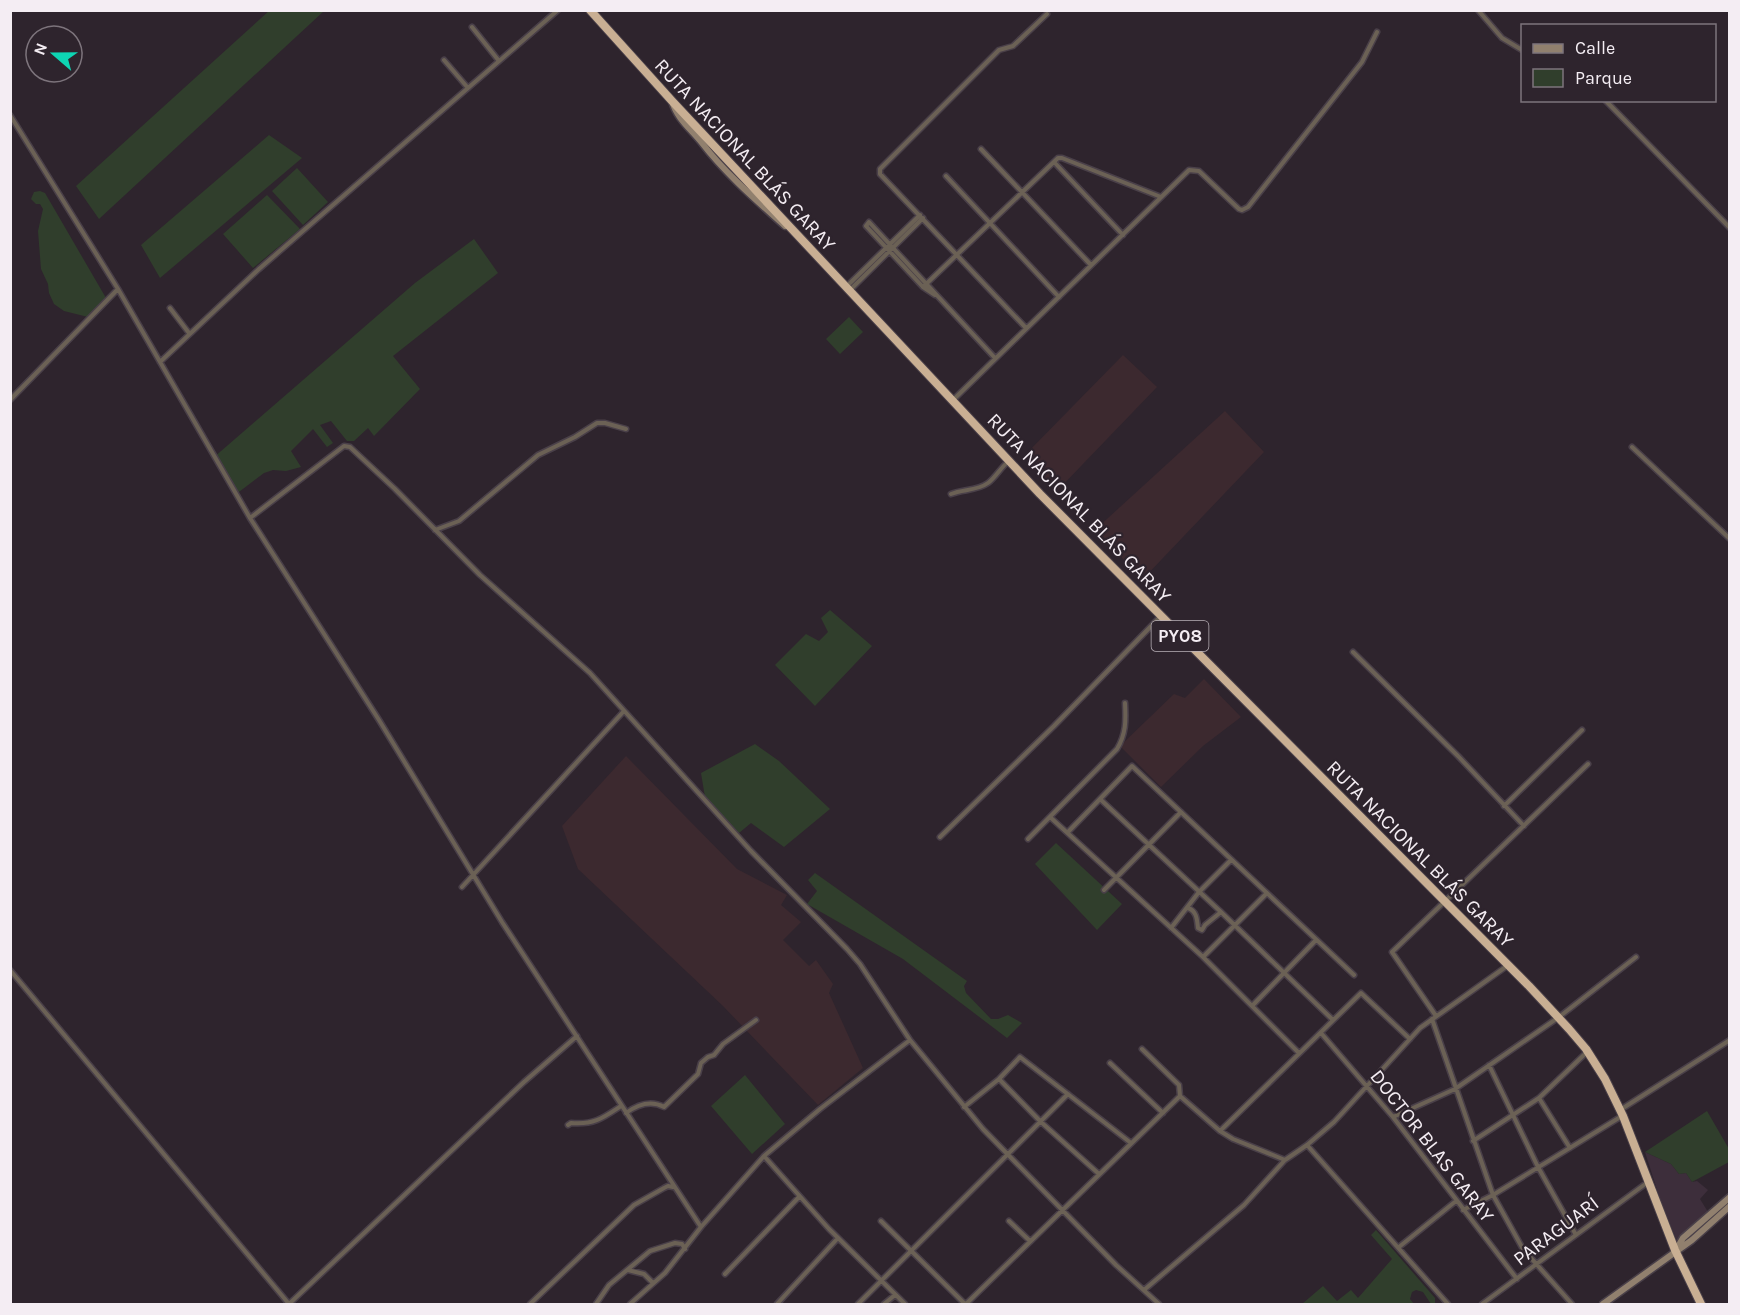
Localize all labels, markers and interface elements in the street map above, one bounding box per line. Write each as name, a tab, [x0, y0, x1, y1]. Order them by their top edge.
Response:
north arrow	[24, 24, 84, 84]
legend	[1521, 24, 1716, 102]
text: Calle	[1575, 37, 1615, 59]
text: N	[29, 40, 51, 58]
street label: RUTA NACIONAL BLÁS GARAY	[650, 53, 841, 256]
text: Parque	[1575, 67, 1632, 89]
street label: RUTA NACIONAL BLÁS GARAY	[982, 408, 1176, 608]
road number: PY08	[1152, 621, 1208, 651]
street label: RUTA NACIONAL BLÁS GARAY	[1322, 755, 1519, 952]
street label: DOCTOR BLAS GARAY	[1365, 1065, 1499, 1227]
street label: PARAGUARÍ	[1508, 1190, 1603, 1271]

